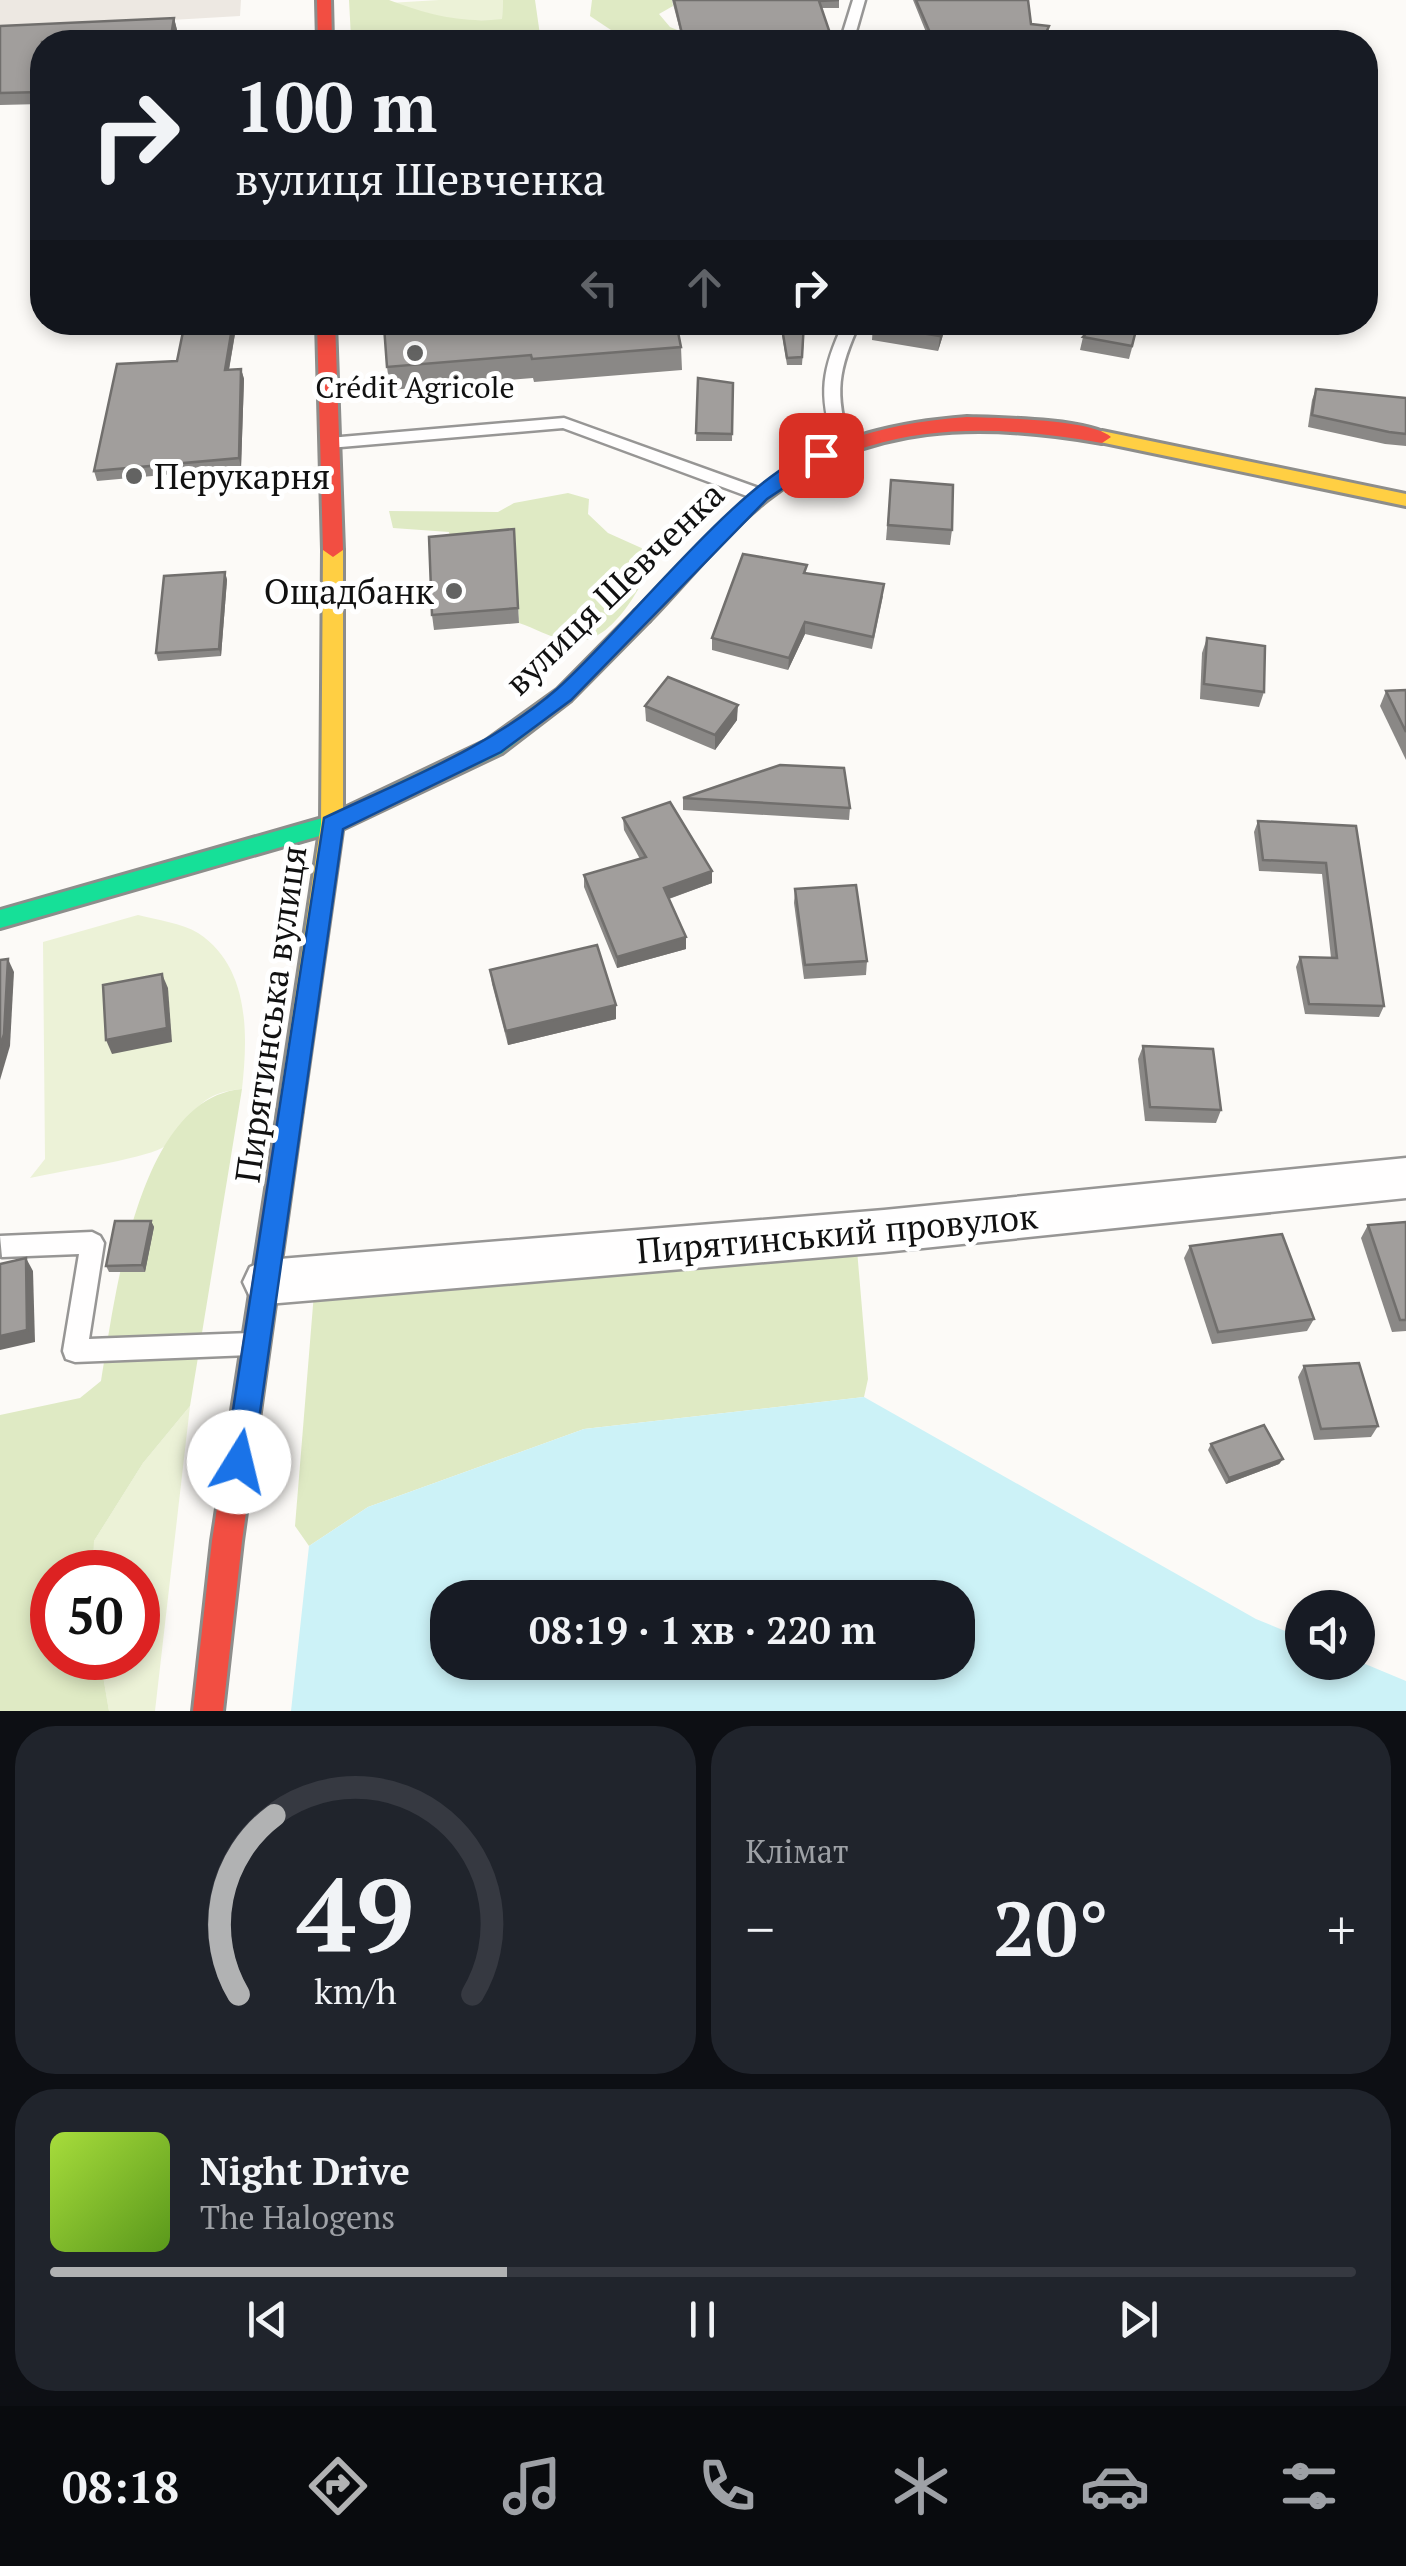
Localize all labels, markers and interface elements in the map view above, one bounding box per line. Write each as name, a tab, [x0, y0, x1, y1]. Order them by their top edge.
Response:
text: 100 m	[235, 59, 437, 152]
icon: right	[70, 70, 200, 200]
text: вулиця Шевченка	[235, 148, 605, 208]
icon: left	[572, 260, 627, 315]
icon: ahead	[677, 260, 732, 315]
icon: right	[782, 260, 837, 315]
marker: Crédit Agricole	[404, 342, 426, 364]
place label: Crédit Agricole	[315, 367, 515, 407]
pin	[779, 413, 864, 498]
icon: arrive	[794, 428, 849, 483]
place label: Перукарня	[154, 453, 330, 499]
marker: Перукарня	[123, 465, 145, 487]
street label: вулиця Шевченка	[494, 471, 734, 705]
place label: Ощадбанк	[264, 568, 434, 614]
marker: Ощадбанк	[443, 580, 465, 602]
street label: Пирятинська вулиця	[224, 843, 316, 1185]
street label: Пирятинський провулок	[635, 1193, 1039, 1273]
position arrow	[187, 1410, 291, 1514]
speed limit sign: 50	[30, 1550, 160, 1680]
map controls	[1285, 1590, 1375, 1680]
button: sound	[1285, 1590, 1375, 1680]
text: 08:19 · 1 хв · 220 m	[529, 1605, 876, 1655]
text: Клімат	[746, 1830, 849, 1872]
text: 49	[296, 1844, 414, 1982]
text: 20°	[993, 1878, 1109, 1977]
text: −	[746, 1892, 775, 1965]
text: +	[1327, 1892, 1356, 1965]
text: km/h	[314, 1967, 397, 2014]
text: Night Drive	[200, 2146, 410, 2196]
text: The Halogens	[200, 2196, 395, 2238]
icon: previous	[240, 2292, 295, 2347]
icon: pause	[675, 2292, 730, 2347]
icon: next	[1111, 2292, 1166, 2347]
icon: directions	[303, 2451, 373, 2521]
icon: music	[497, 2451, 567, 2521]
icon: phone	[692, 2451, 762, 2521]
icon: climate	[886, 2451, 956, 2521]
icon: car	[1080, 2451, 1150, 2521]
icon: filters	[1274, 2451, 1344, 2521]
text: 08:18	[62, 2456, 179, 2516]

